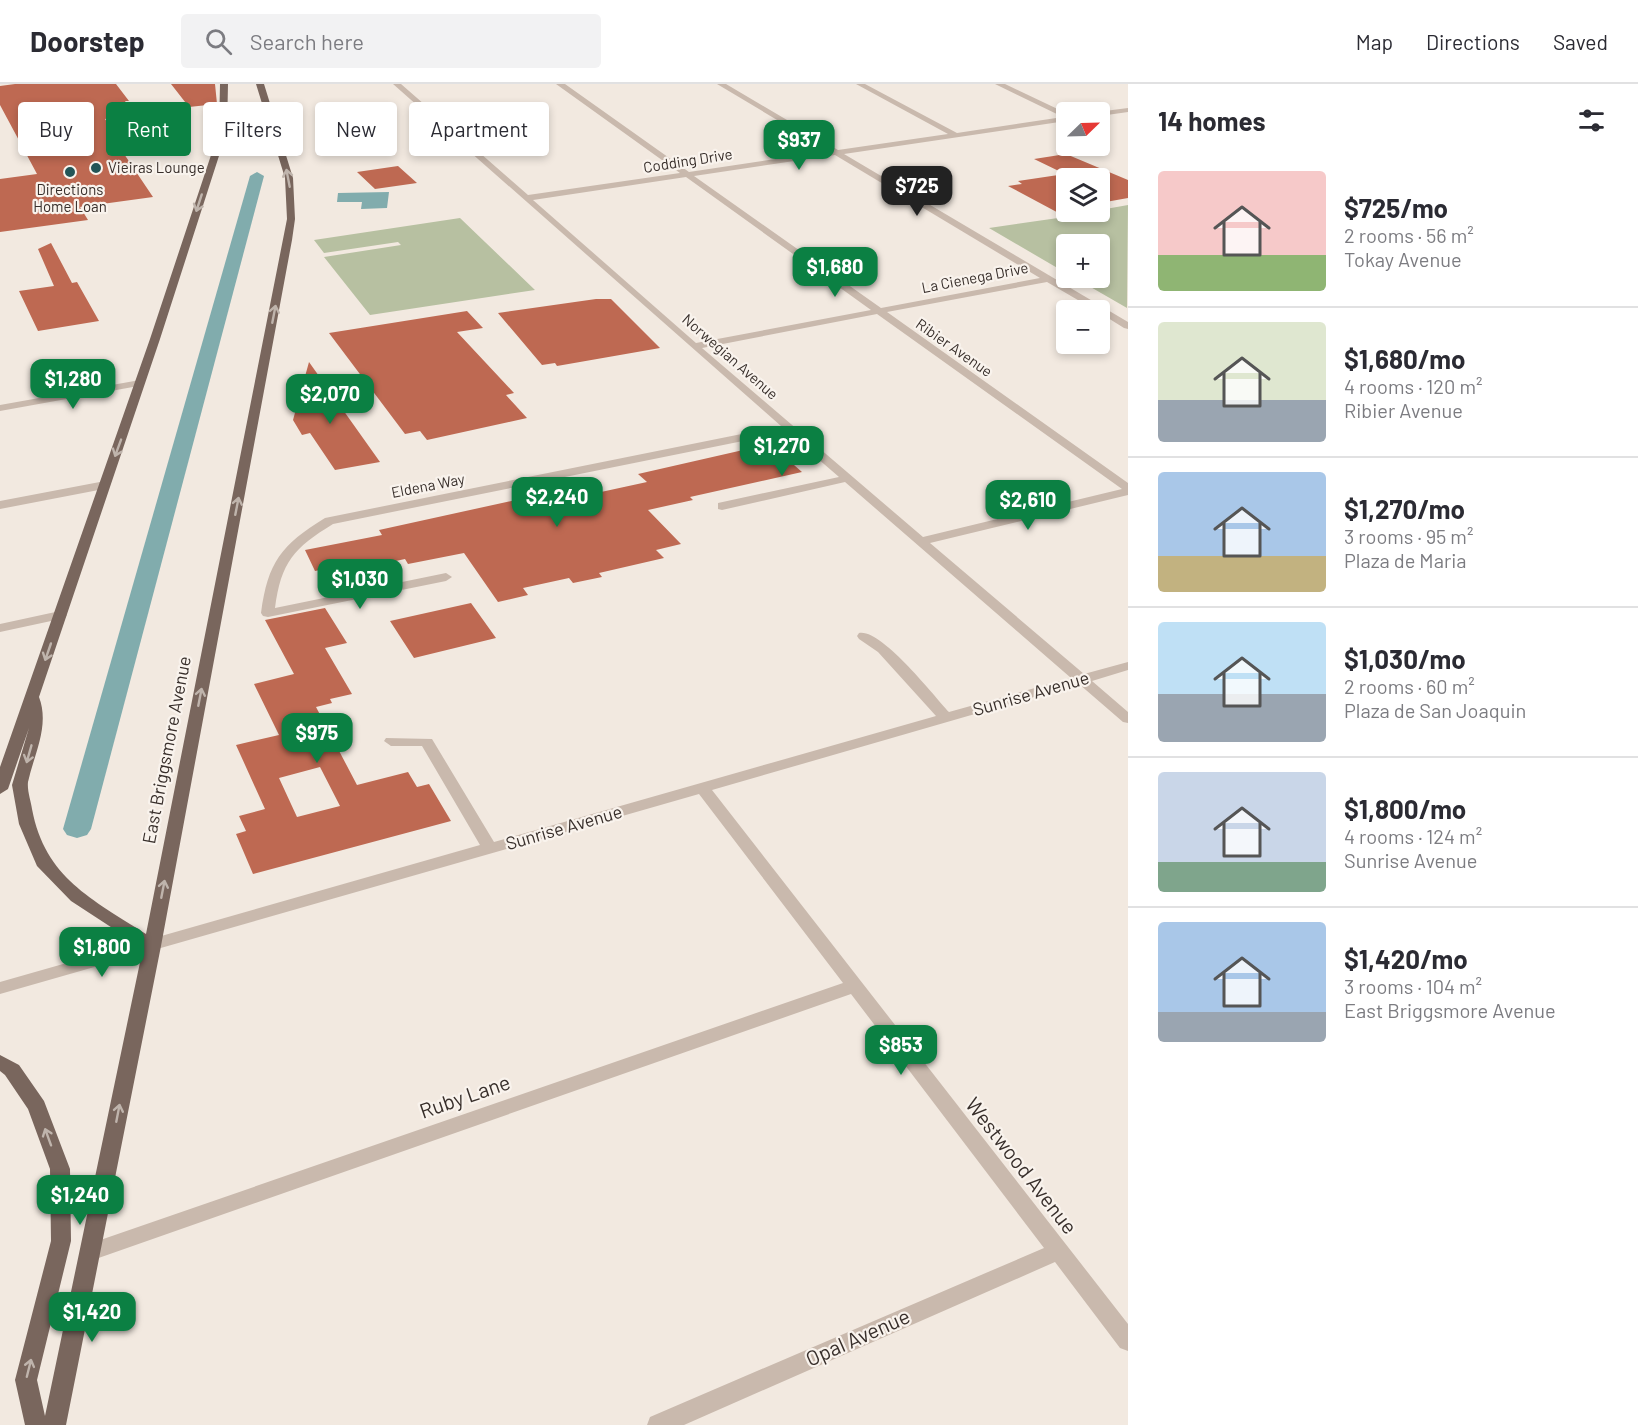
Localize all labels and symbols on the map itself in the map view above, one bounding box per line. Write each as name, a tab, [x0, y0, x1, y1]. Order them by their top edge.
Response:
north arrow	[1056, 102, 1110, 156]
pin: $937	[763, 120, 835, 171]
street label: Codding Drive	[642, 144, 734, 176]
place label: Vieiras Lounge	[108, 158, 205, 176]
marker: Vieiras Lounge	[89, 161, 103, 175]
marker: Directions Home Loan	[63, 165, 77, 179]
pin: $725	[881, 166, 953, 217]
one-way arrow	[282, 169, 293, 189]
place label: Directions Home Loan	[33, 180, 107, 215]
one-way arrow	[193, 193, 204, 212]
pin: $1,680	[786, 247, 884, 298]
street label: La Cienega Drive	[920, 258, 1030, 296]
one-way arrow	[269, 305, 280, 325]
street label: Norwegian Avenue	[679, 310, 782, 403]
street label: Ribier Avenue	[913, 314, 996, 380]
pin: $1,280	[24, 359, 122, 410]
pin: $2,070	[281, 374, 379, 425]
pin: $1,270	[733, 426, 831, 477]
one-way arrow	[112, 438, 123, 456]
street label: Eldena Way	[390, 469, 466, 501]
pin: $2,240	[508, 477, 606, 528]
pin: $2,610	[979, 480, 1077, 531]
one-way arrow	[232, 496, 243, 516]
pin: $1,030	[311, 559, 409, 610]
one-way arrow	[41, 642, 52, 661]
street label: East Briggsmore Avenue	[137, 654, 195, 845]
street label: Sunrise Avenue	[970, 666, 1091, 720]
one-way arrow	[195, 688, 206, 707]
pin: $975	[281, 713, 353, 764]
one-way arrow	[23, 744, 34, 763]
street label: Sunrise Avenue	[503, 800, 624, 854]
one-way arrow	[158, 879, 169, 899]
pin: $1,800	[53, 927, 151, 978]
pin: $853	[865, 1025, 937, 1076]
street label: Ruby Lane	[416, 1068, 513, 1123]
street label: Westwood Avenue	[961, 1092, 1083, 1238]
one-way arrow	[113, 1103, 124, 1123]
one-way arrow	[42, 1128, 53, 1147]
pin: $1,240	[31, 1175, 129, 1226]
pin: $1,420	[43, 1292, 141, 1343]
street label: Opal Avenue	[802, 1303, 913, 1371]
one-way arrow	[23, 1359, 35, 1378]

